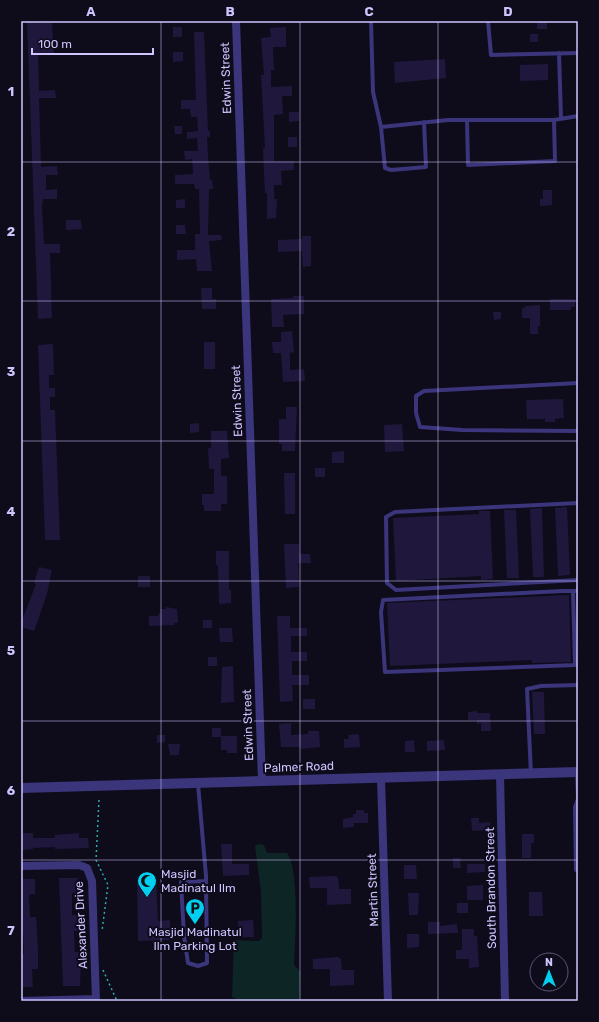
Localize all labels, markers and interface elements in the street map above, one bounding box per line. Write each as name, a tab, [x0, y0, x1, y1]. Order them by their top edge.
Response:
text: A	[86, 4, 96, 19]
text: B	[225, 4, 235, 19]
text: C	[364, 4, 374, 19]
text: D	[503, 4, 513, 19]
scale bar	[32, 30, 153, 56]
text: 100 m	[38, 37, 72, 51]
street label: Edwin Street	[218, 42, 234, 114]
text: 1	[8, 84, 14, 99]
text: 2	[7, 224, 15, 239]
text: 3	[7, 364, 16, 379]
street label: Edwin Street	[229, 365, 245, 437]
text: 4	[7, 504, 16, 519]
text: 5	[7, 643, 15, 658]
street label: Edwin Street	[240, 689, 256, 761]
street label: Palmer Road	[264, 759, 334, 775]
text: 6	[7, 783, 16, 798]
street label: South Brandon Street	[483, 827, 499, 949]
street label: Martin Street	[365, 853, 381, 927]
place label: Masjid Madinatul Ilm	[161, 867, 236, 895]
mosque icon: Masjid Madinatul Ilm	[136, 870, 158, 898]
street label: Alexander Drive	[72, 881, 90, 969]
parking icon: Masjid Madinatul Ilm Parking Lot	[184, 897, 206, 925]
text: 7	[7, 923, 15, 938]
place label: Masjid Madinatul Ilm Parking Lot	[148, 925, 242, 953]
north arrow	[529, 952, 569, 992]
text: N	[545, 956, 553, 969]

